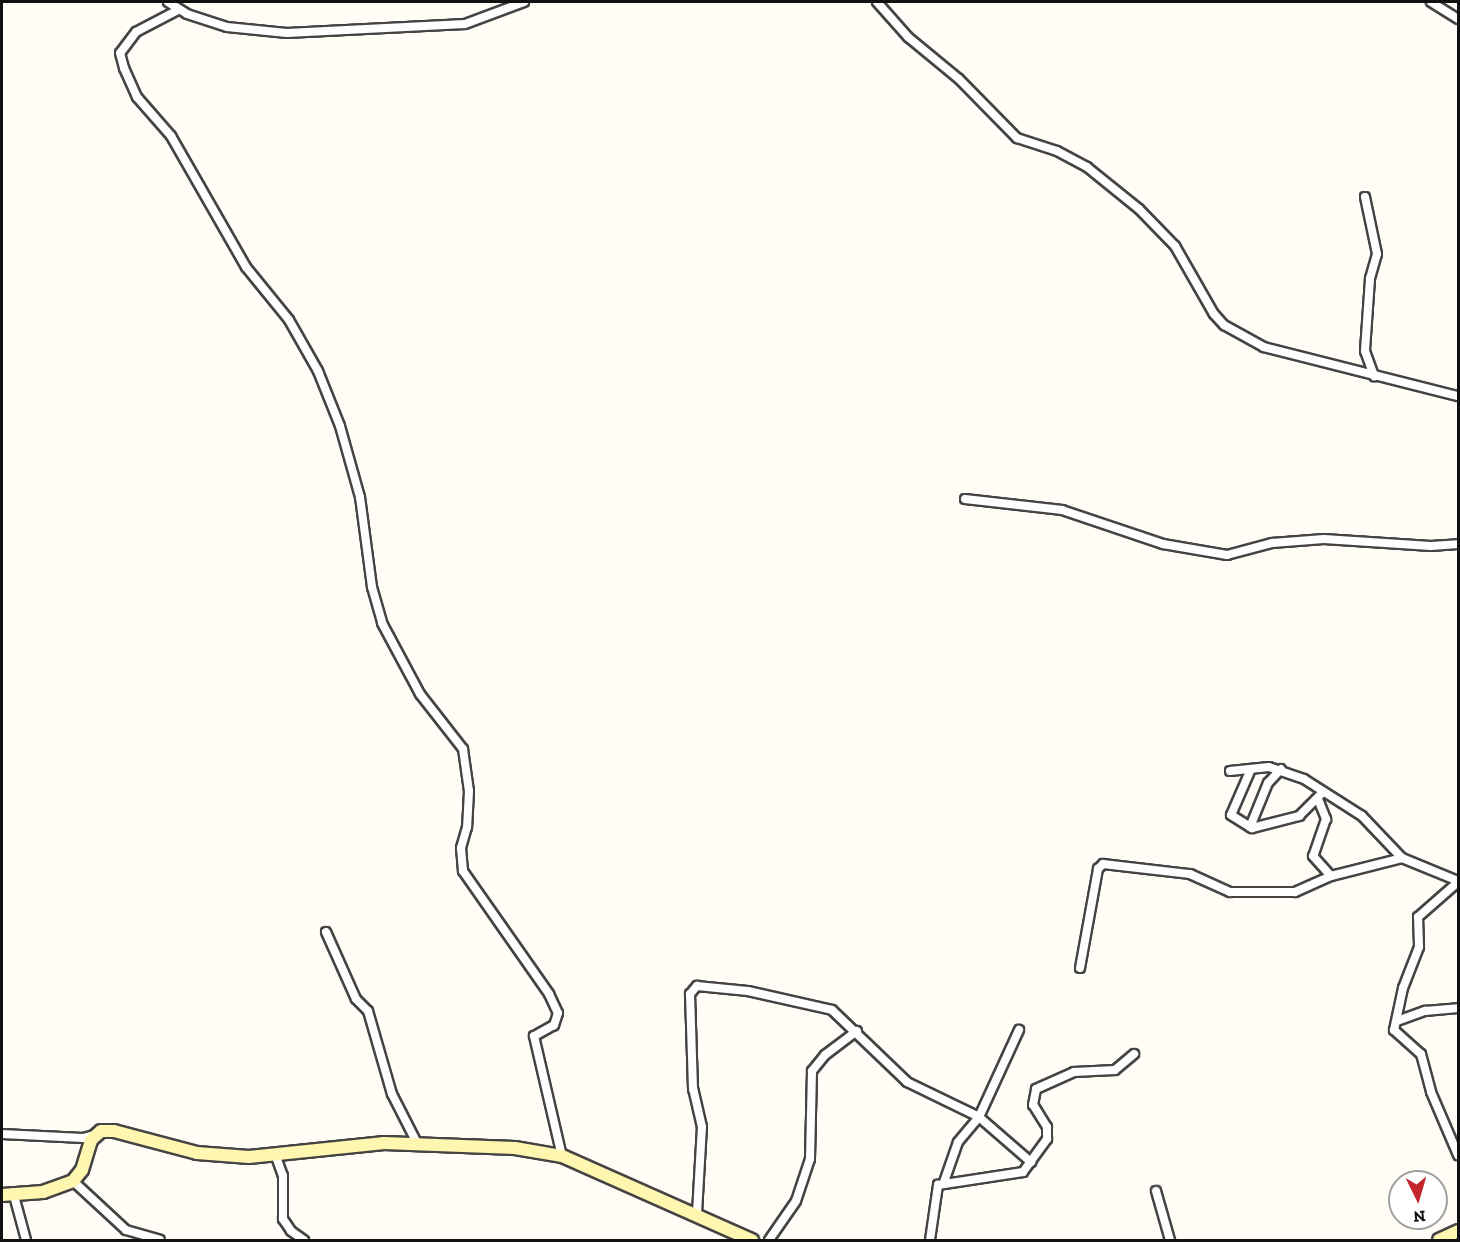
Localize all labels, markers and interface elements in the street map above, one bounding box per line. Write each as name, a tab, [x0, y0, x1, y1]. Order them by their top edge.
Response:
north arrow	[1388, 1170, 1448, 1230]
text: N	[1413, 1206, 1426, 1226]

